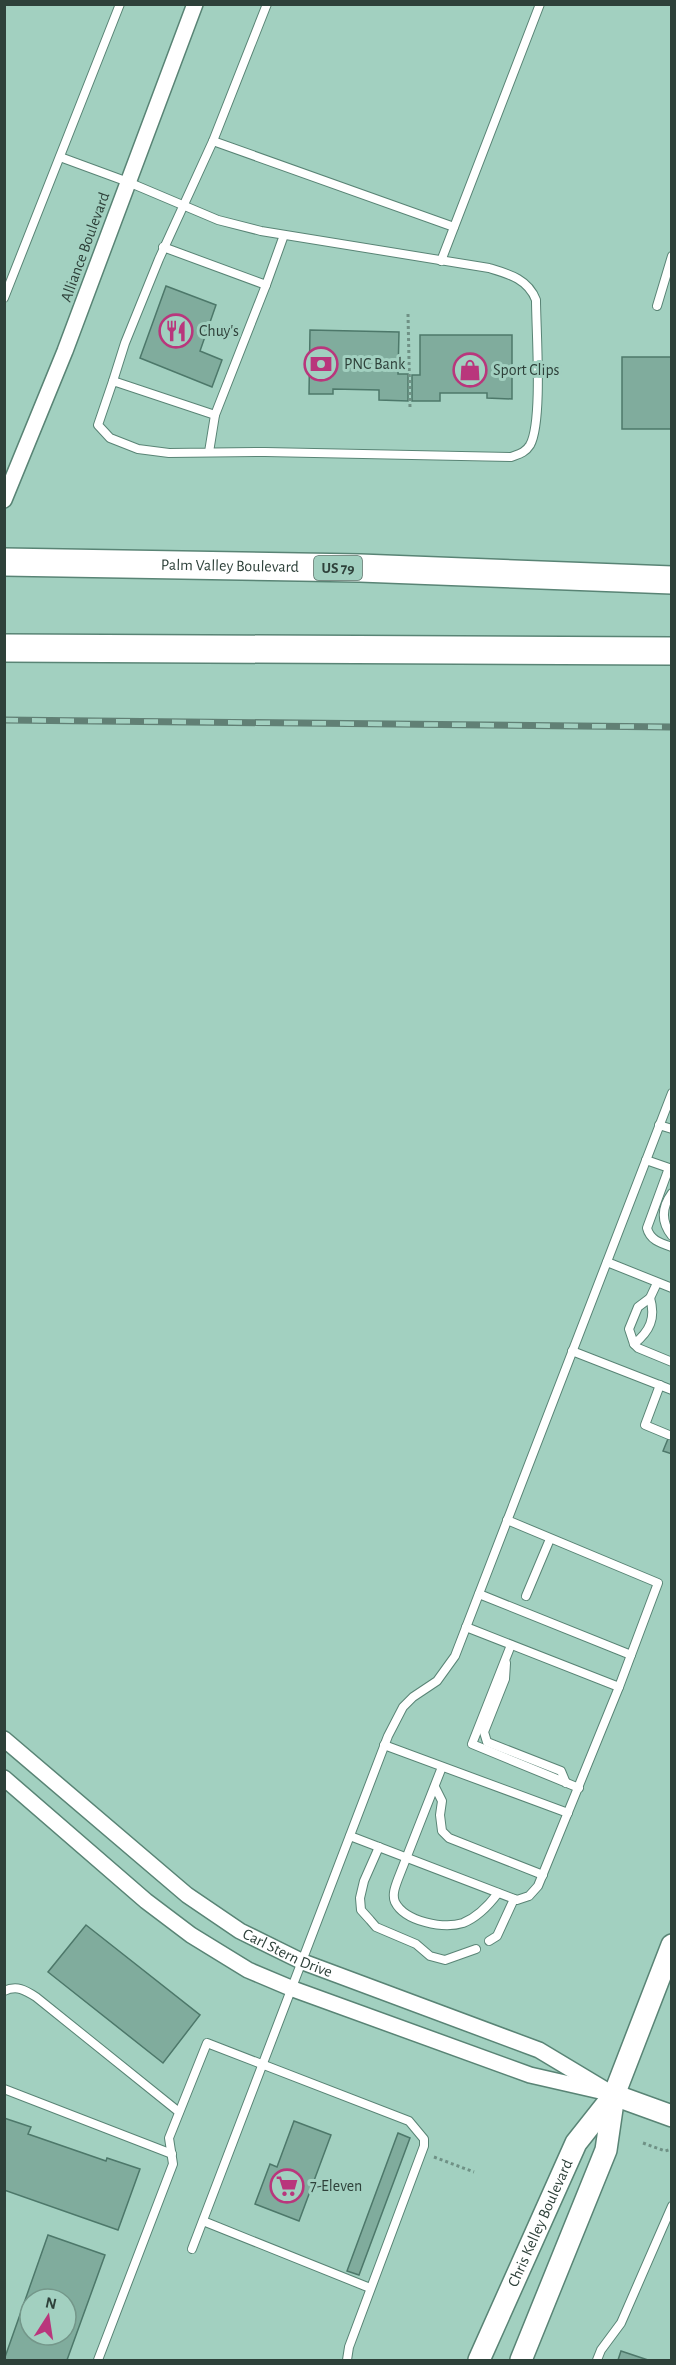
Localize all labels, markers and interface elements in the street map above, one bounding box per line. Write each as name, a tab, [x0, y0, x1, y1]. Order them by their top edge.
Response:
street label: Alliance Boulevard	[58, 190, 112, 304]
restaurant icon: Chuy's	[158, 313, 194, 349]
place label: Chuy's	[199, 323, 239, 340]
bank icon: PNC Bank	[303, 346, 339, 382]
shop icon: Sport Clips	[452, 352, 488, 388]
place label: PNC Bank	[344, 356, 406, 372]
place label: Sport Clips	[493, 362, 560, 378]
road number: US 79	[314, 556, 362, 580]
street label: Palm Valley Boulevard	[161, 557, 299, 575]
street label: Carl Stern Drive	[240, 1926, 334, 1980]
street label: Chris Kelley Boulevard	[505, 2157, 576, 2289]
supermarket icon: 7-Eleven	[269, 2168, 305, 2204]
place label: 7-Eleven	[310, 2178, 362, 2194]
north arrow	[18, 2287, 78, 2347]
text: N	[44, 2294, 58, 2312]

